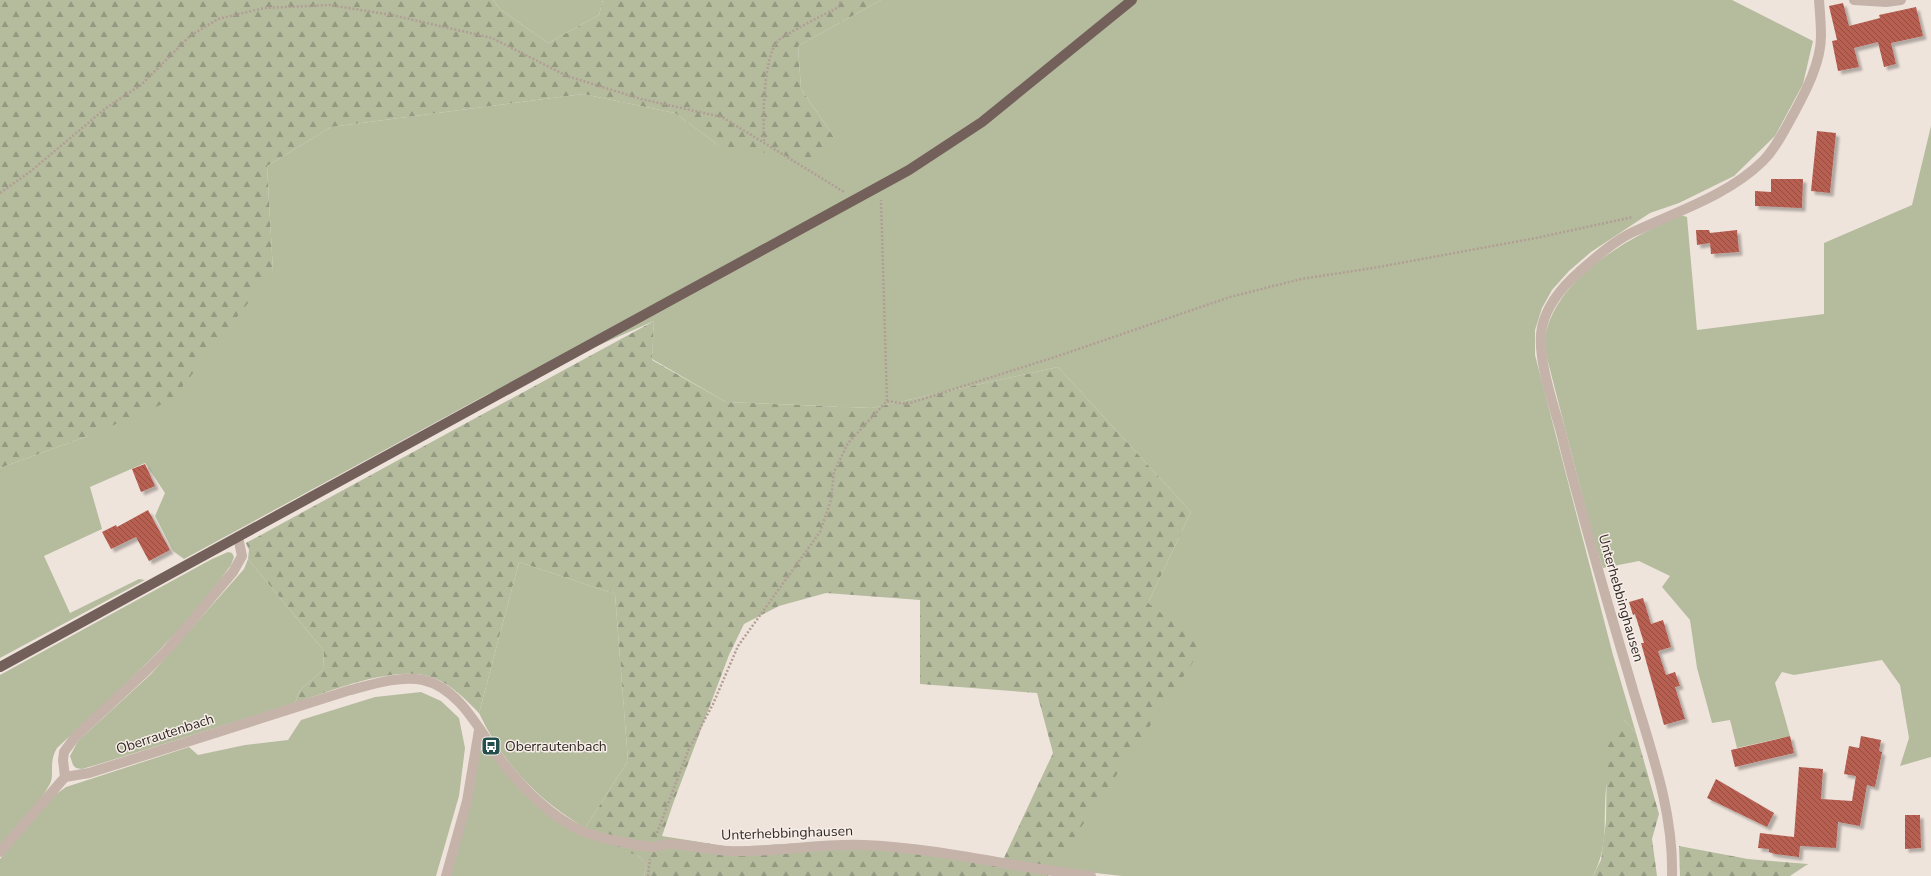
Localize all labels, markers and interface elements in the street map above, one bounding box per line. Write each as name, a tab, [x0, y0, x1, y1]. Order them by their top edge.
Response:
street label: Unterhebbinghausen	[1594, 532, 1648, 664]
street label: Oberrautenbach	[114, 709, 216, 759]
bus stop icon: Oberrautenbach	[480, 735, 502, 757]
place label: Oberrautenbach	[505, 737, 607, 756]
street label: Unterhebbinghausen	[721, 821, 853, 845]

